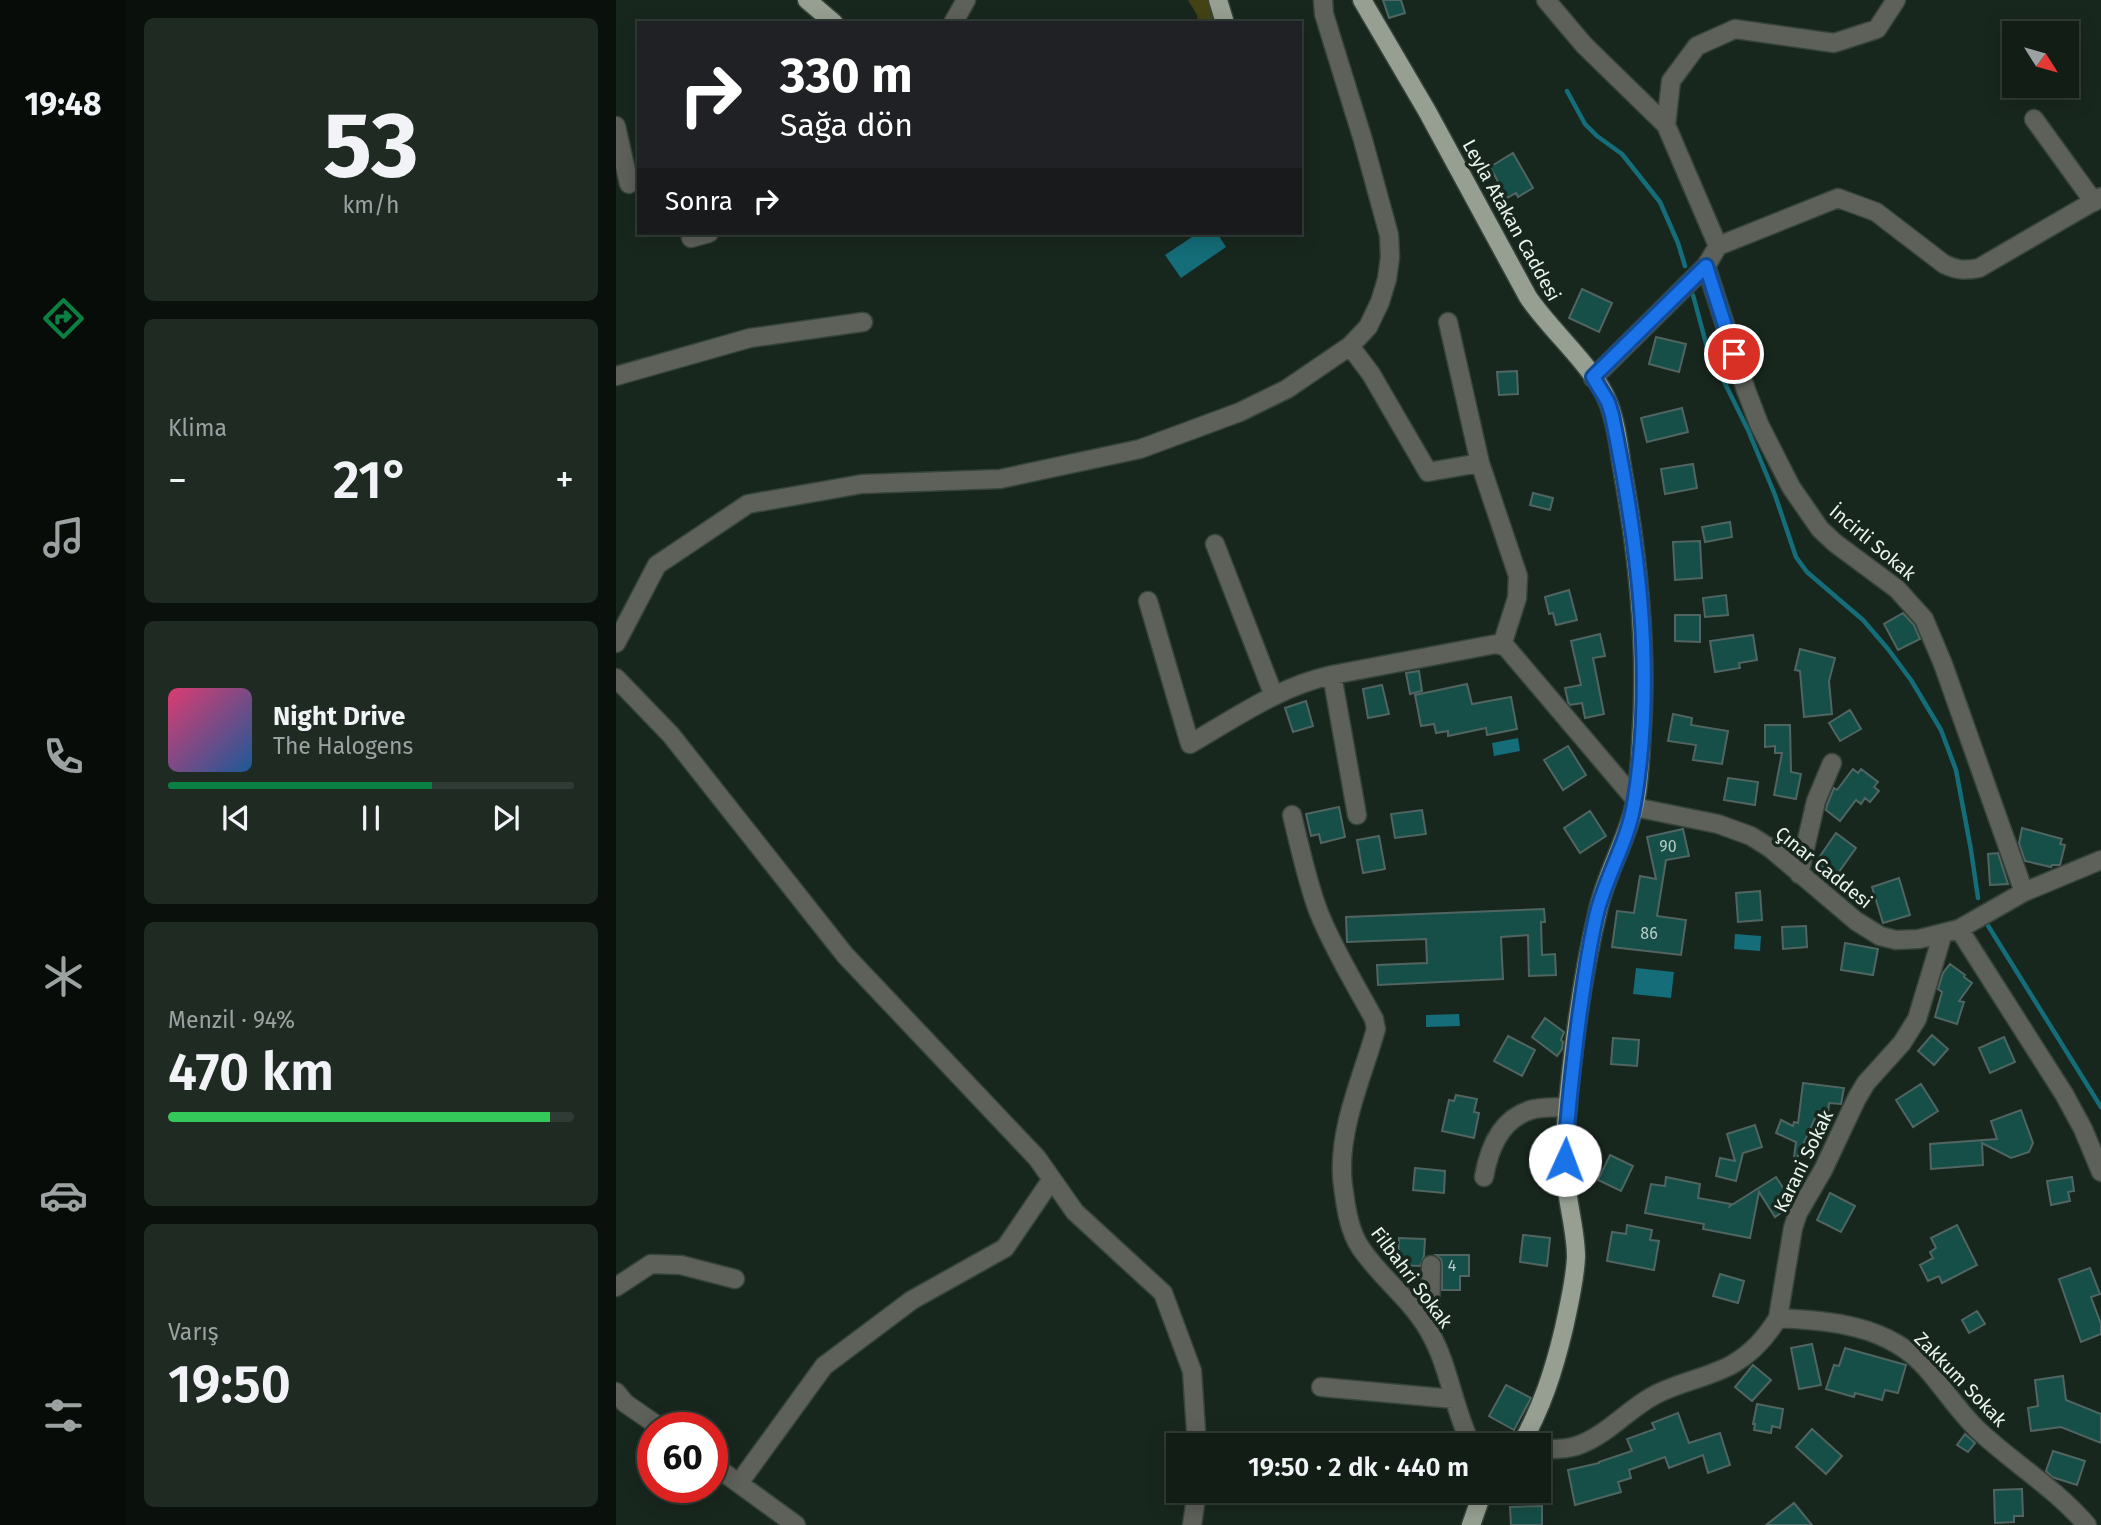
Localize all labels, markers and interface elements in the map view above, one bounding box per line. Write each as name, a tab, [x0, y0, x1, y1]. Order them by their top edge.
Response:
north arrow	[2002, 21, 2079, 98]
map controls	[2002, 21, 2079, 98]
text: 330 m	[780, 46, 913, 105]
icon: right	[665, 49, 756, 140]
text: 19:48	[25, 85, 101, 123]
text: 53	[323, 91, 419, 200]
text: Sağa dön	[780, 106, 913, 144]
street label: Leyla Atakan Caddesi	[1458, 135, 1566, 305]
icon: right	[747, 182, 785, 220]
text: Sonra	[665, 186, 733, 217]
text: km/h	[343, 191, 399, 219]
icon: directions	[39, 294, 88, 343]
pin	[1704, 324, 1764, 384]
icon: arrive	[1715, 335, 1753, 373]
text: Klima	[168, 414, 227, 442]
text: 21°	[333, 449, 409, 512]
text: −	[168, 457, 187, 503]
text: +	[555, 457, 574, 503]
street label: İncirli Sokak	[1825, 500, 1921, 585]
icon: music	[39, 513, 88, 562]
text: Night Drive	[273, 701, 405, 732]
icon: phone	[39, 732, 88, 781]
text: The Halogens	[273, 732, 413, 760]
icon: previous	[217, 799, 255, 837]
icon: pause	[352, 799, 390, 837]
icon: next	[487, 799, 525, 837]
street label: Çınar Caddesi	[1771, 821, 1877, 913]
house number: 90	[1659, 837, 1677, 856]
house number: 86	[1640, 924, 1658, 943]
icon: climate	[39, 952, 88, 1001]
text: Menzil · 94%	[168, 1006, 295, 1034]
text: 470 km	[168, 1041, 334, 1104]
street label: Karani Sokak	[1769, 1106, 1838, 1216]
position arrow	[1528, 1123, 1602, 1197]
icon: car	[39, 1171, 88, 1220]
street label: Filbahri Sokak	[1366, 1222, 1457, 1333]
house number: 4	[1448, 1256, 1457, 1275]
text: Varış	[168, 1318, 219, 1346]
street label: Zakkum Sokak	[1910, 1327, 2012, 1432]
text: 19:50	[168, 1353, 291, 1416]
icon: filters	[39, 1391, 88, 1440]
speed limit sign: 60	[637, 1412, 728, 1503]
text: 19:50 · 2 dk · 440 m	[1248, 1452, 1469, 1483]

